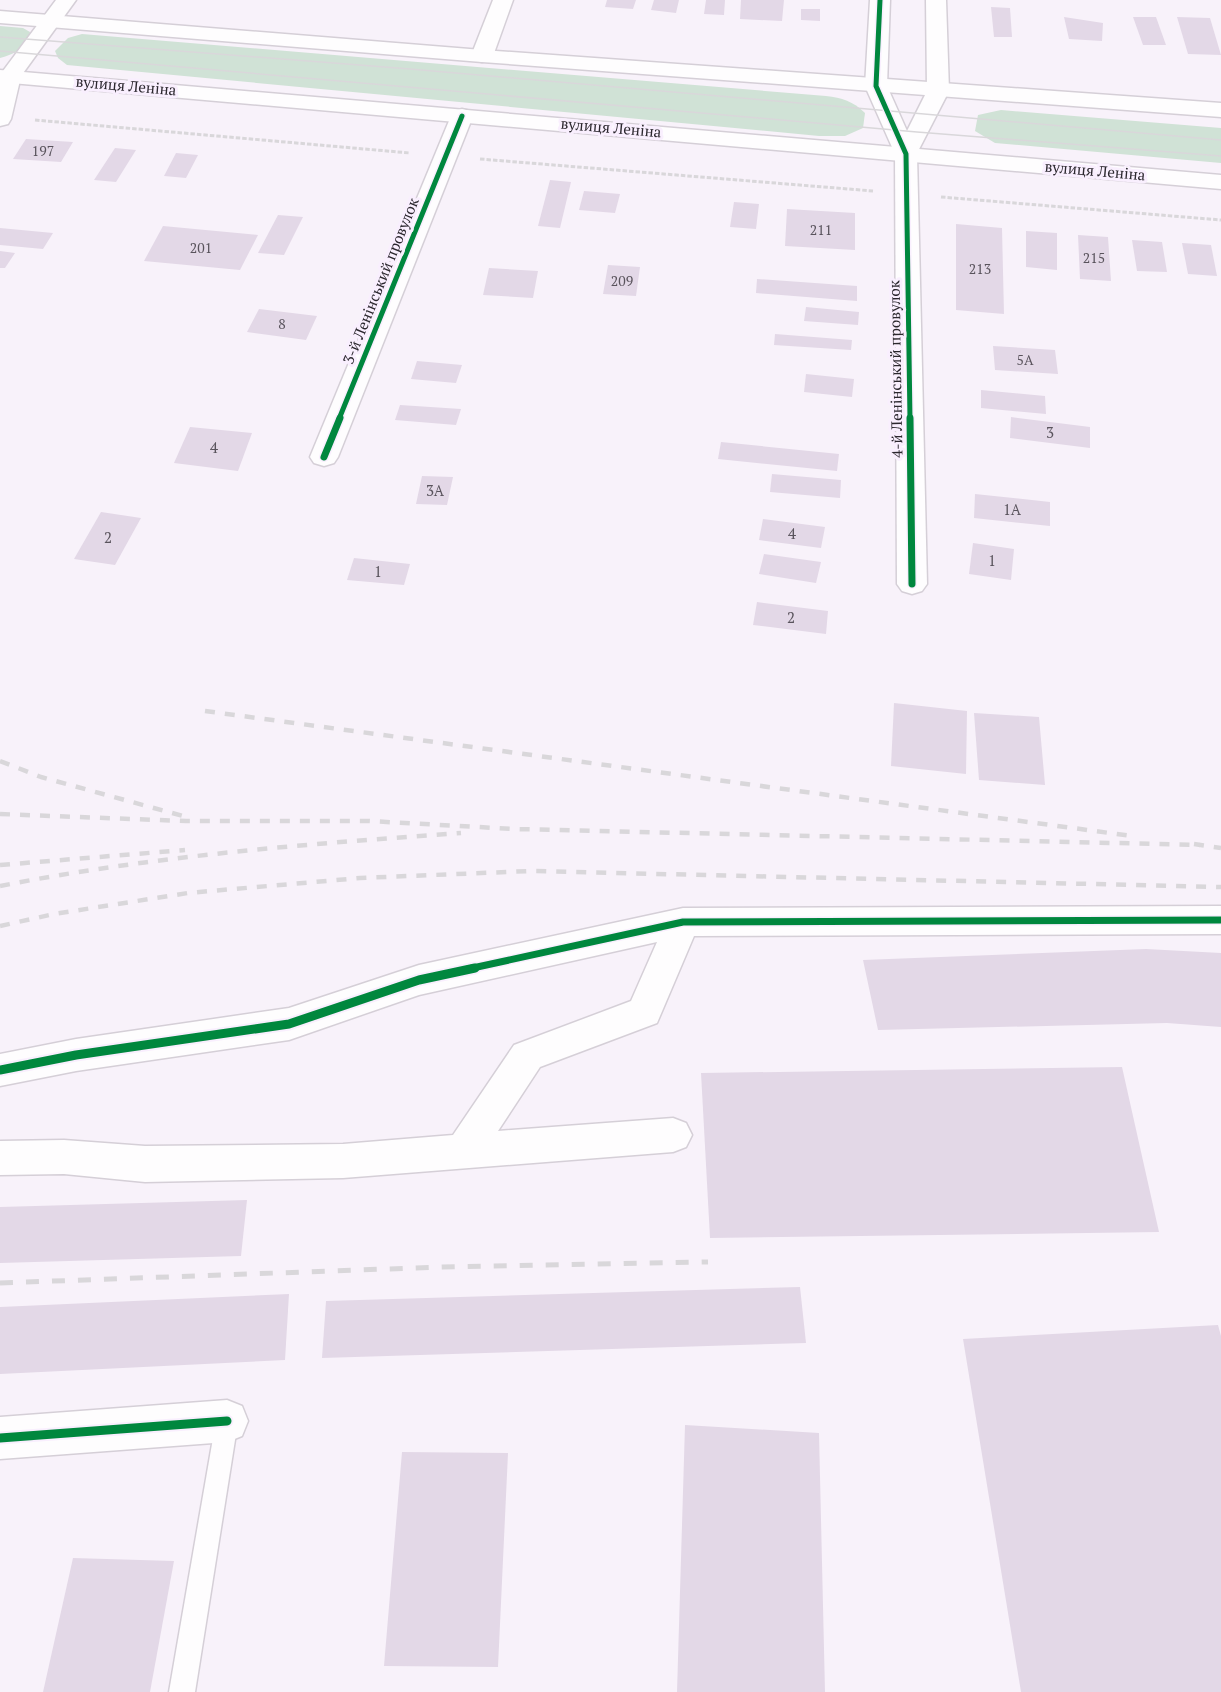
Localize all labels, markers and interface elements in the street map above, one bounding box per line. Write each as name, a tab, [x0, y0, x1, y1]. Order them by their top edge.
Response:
street label: вулиця Леніна	[75, 71, 178, 99]
street label: вулиця Леніна	[560, 113, 663, 141]
house number: 197	[32, 141, 54, 160]
street label: вулиця Леніна	[1044, 156, 1147, 184]
street label: 3-й Ленінський провулок	[337, 194, 423, 367]
house number: 211	[810, 220, 832, 239]
house number: 201	[190, 238, 212, 257]
house number: 215	[1083, 248, 1105, 267]
house number: 213	[969, 259, 991, 278]
house number: 209	[611, 271, 633, 290]
street label: 4-й Ленінський провулок	[883, 279, 907, 458]
house number: 8	[278, 314, 286, 333]
house number: 5А	[1016, 350, 1034, 369]
house number: 3	[1046, 422, 1054, 442]
house number: 4	[210, 437, 218, 457]
house number: 3А	[426, 480, 445, 500]
house number: 1А	[1003, 499, 1022, 519]
house number: 4	[788, 523, 796, 543]
house number: 2	[104, 527, 112, 547]
house number: 1	[988, 550, 996, 570]
house number: 1	[374, 561, 382, 581]
house number: 2	[787, 607, 795, 627]

